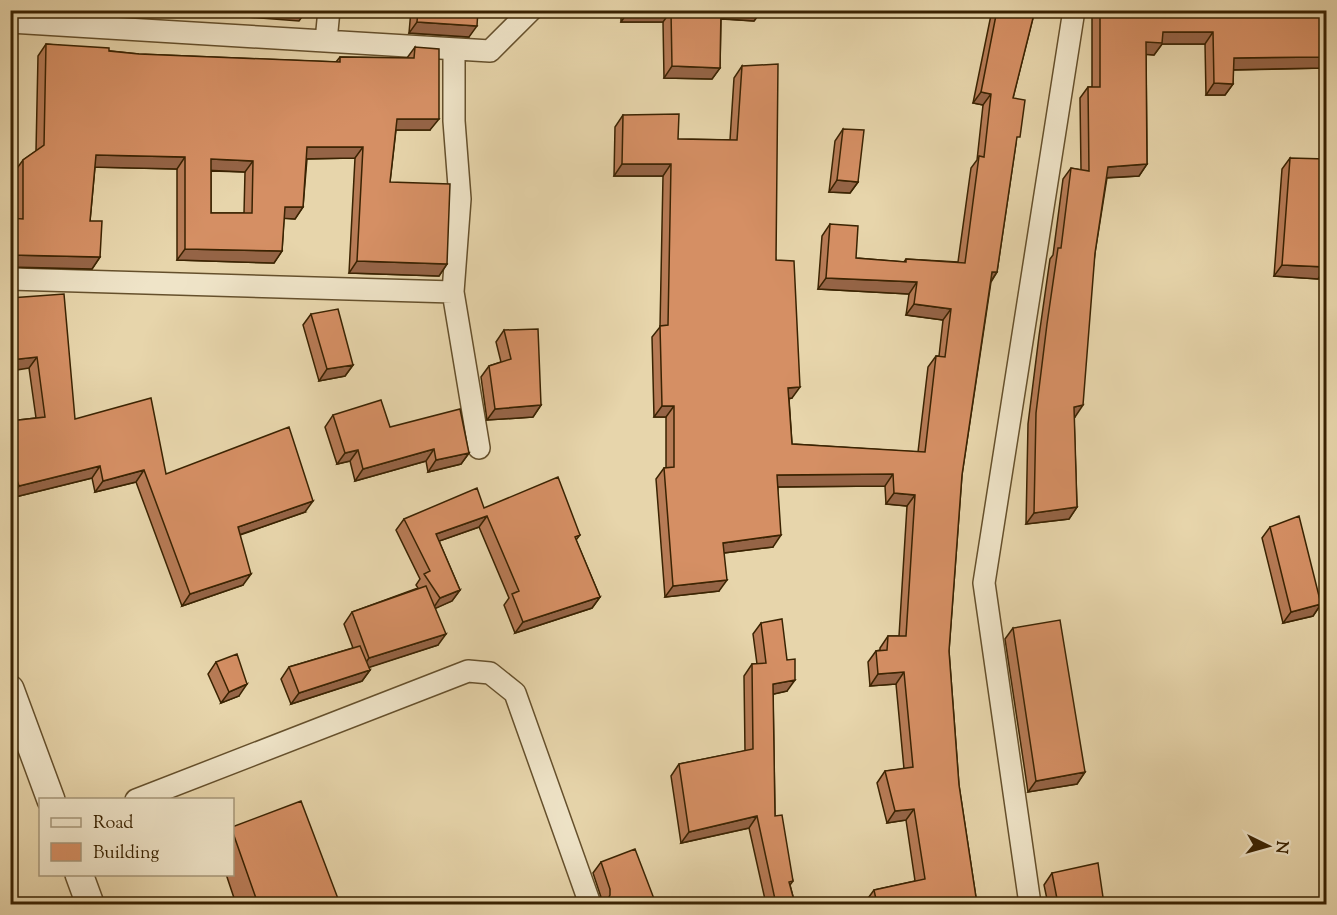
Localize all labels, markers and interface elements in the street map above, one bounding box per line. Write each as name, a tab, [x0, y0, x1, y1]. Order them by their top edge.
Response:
legend	[39, 798, 234, 876]
text: Road	[93, 811, 133, 837]
north arrow	[1238, 816, 1298, 876]
text: N	[1268, 840, 1292, 855]
text: Building	[93, 841, 159, 867]

